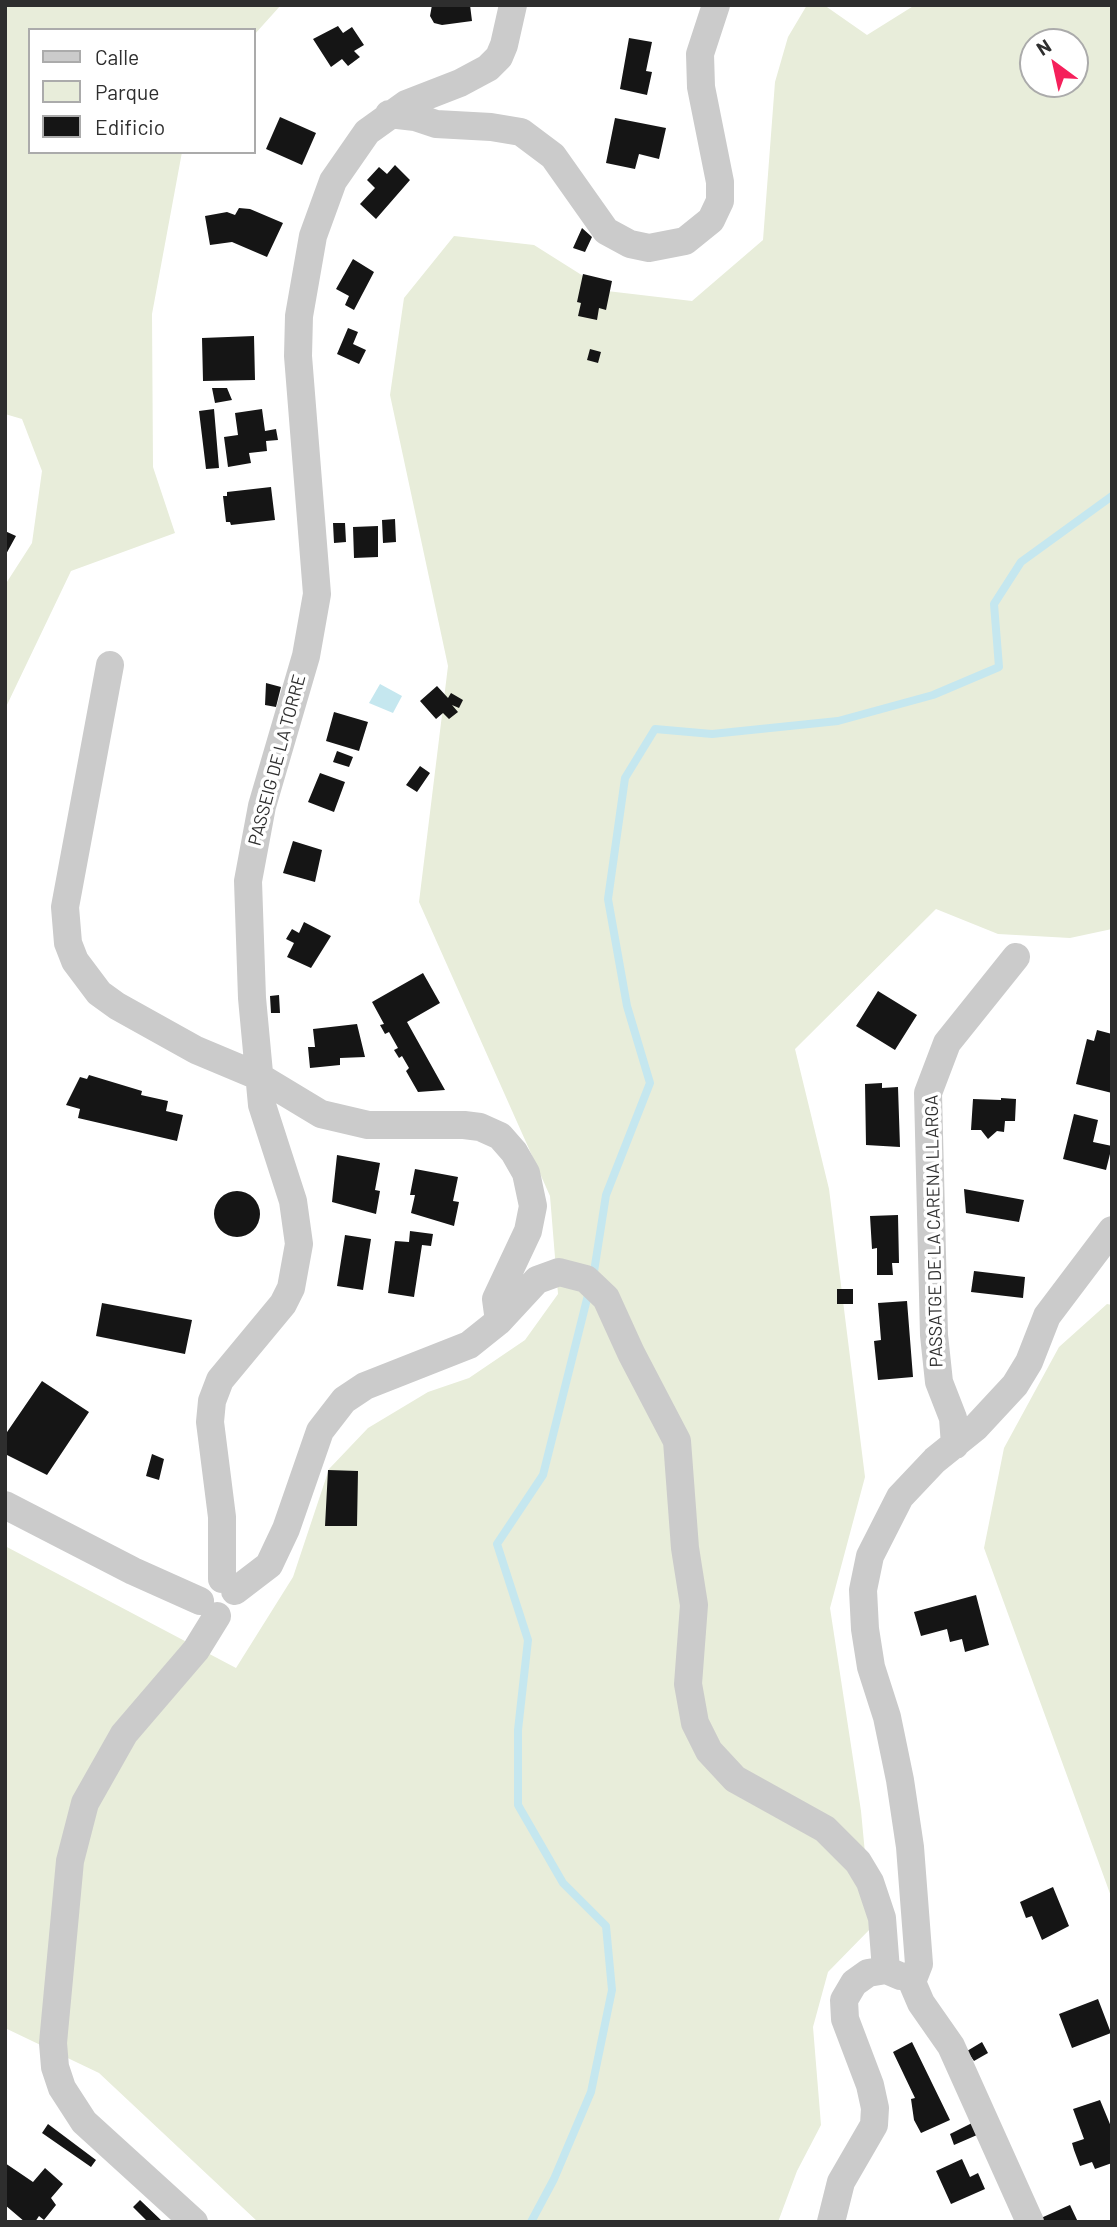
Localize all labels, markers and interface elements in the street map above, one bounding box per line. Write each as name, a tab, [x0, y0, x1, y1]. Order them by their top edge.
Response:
legend	[28, 28, 256, 154]
north arrow	[1019, 28, 1089, 98]
text: N	[1032, 34, 1055, 60]
text: Calle	[95, 44, 139, 69]
text: Parque	[95, 79, 160, 104]
text: Edificio	[95, 114, 165, 139]
street label: PASSEIG DE LA TORRE	[244, 672, 310, 848]
street label: PASSATGE DE LA CARENA LLARGA	[921, 1094, 947, 1368]

